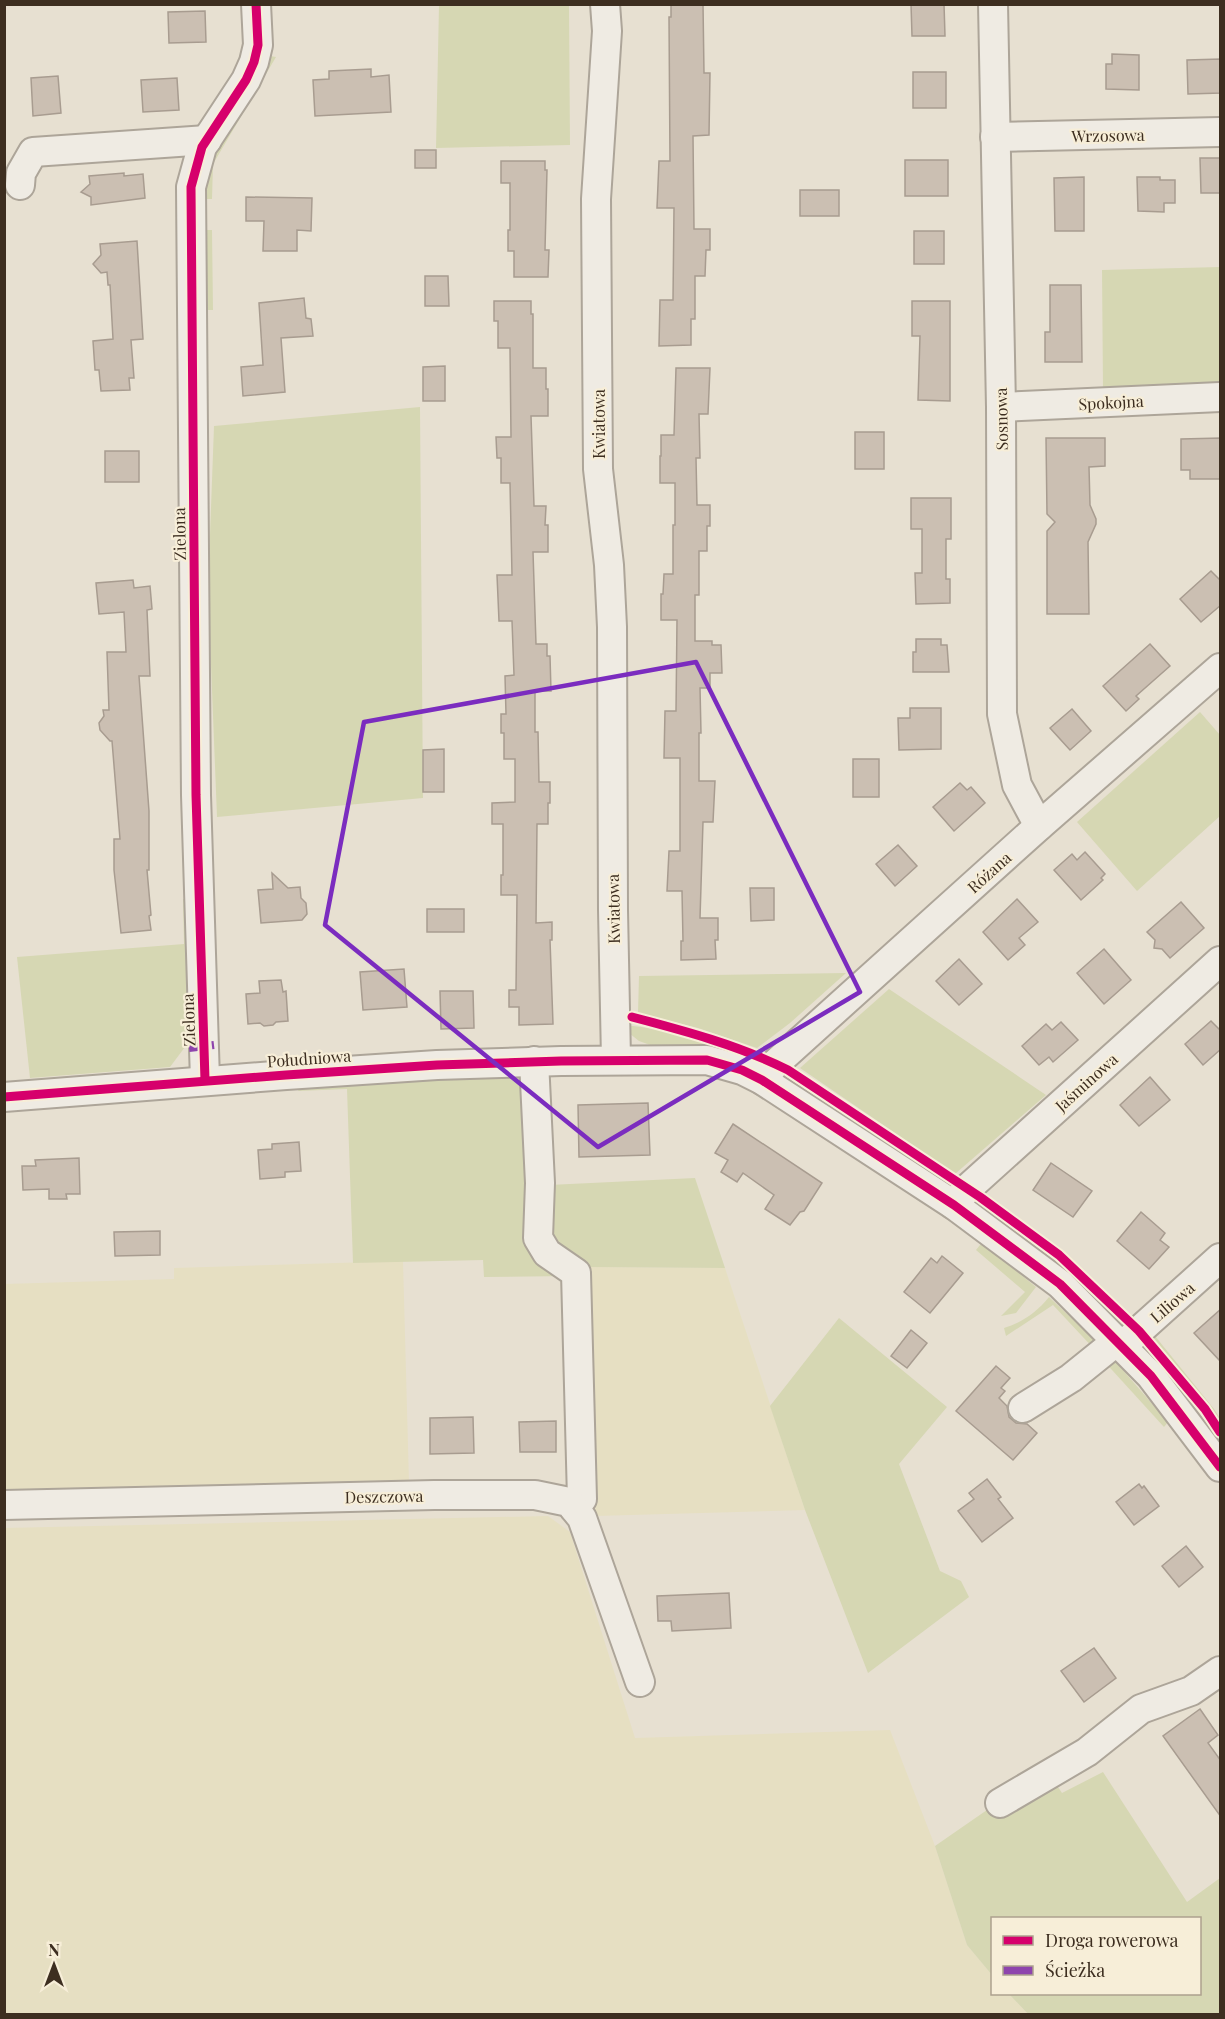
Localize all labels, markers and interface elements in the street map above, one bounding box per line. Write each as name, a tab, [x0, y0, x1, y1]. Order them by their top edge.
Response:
street label: Wrzosowa	[1070, 124, 1145, 146]
street label: Sosnowa	[990, 387, 1012, 451]
street label: Kwiatowa	[588, 389, 609, 459]
street label: Spokojna	[1078, 390, 1144, 414]
street label: Zielona	[168, 507, 190, 561]
street label: Różana	[963, 847, 1015, 897]
street label: Kwiatowa	[602, 874, 624, 944]
street label: Zielona	[177, 993, 199, 1047]
street label: Południowa	[266, 1045, 352, 1071]
street label: Jaśminowa	[1050, 1048, 1122, 1116]
street label: Liliowa	[1145, 1277, 1199, 1327]
street label: Deszczowa	[344, 1485, 424, 1507]
legend	[991, 1917, 1201, 1995]
text: Droga rowerowa	[1045, 1928, 1178, 1952]
north arrow	[24, 1935, 84, 1995]
text: N	[48, 1939, 60, 1960]
text: Ścieżka	[1045, 1958, 1105, 1982]

